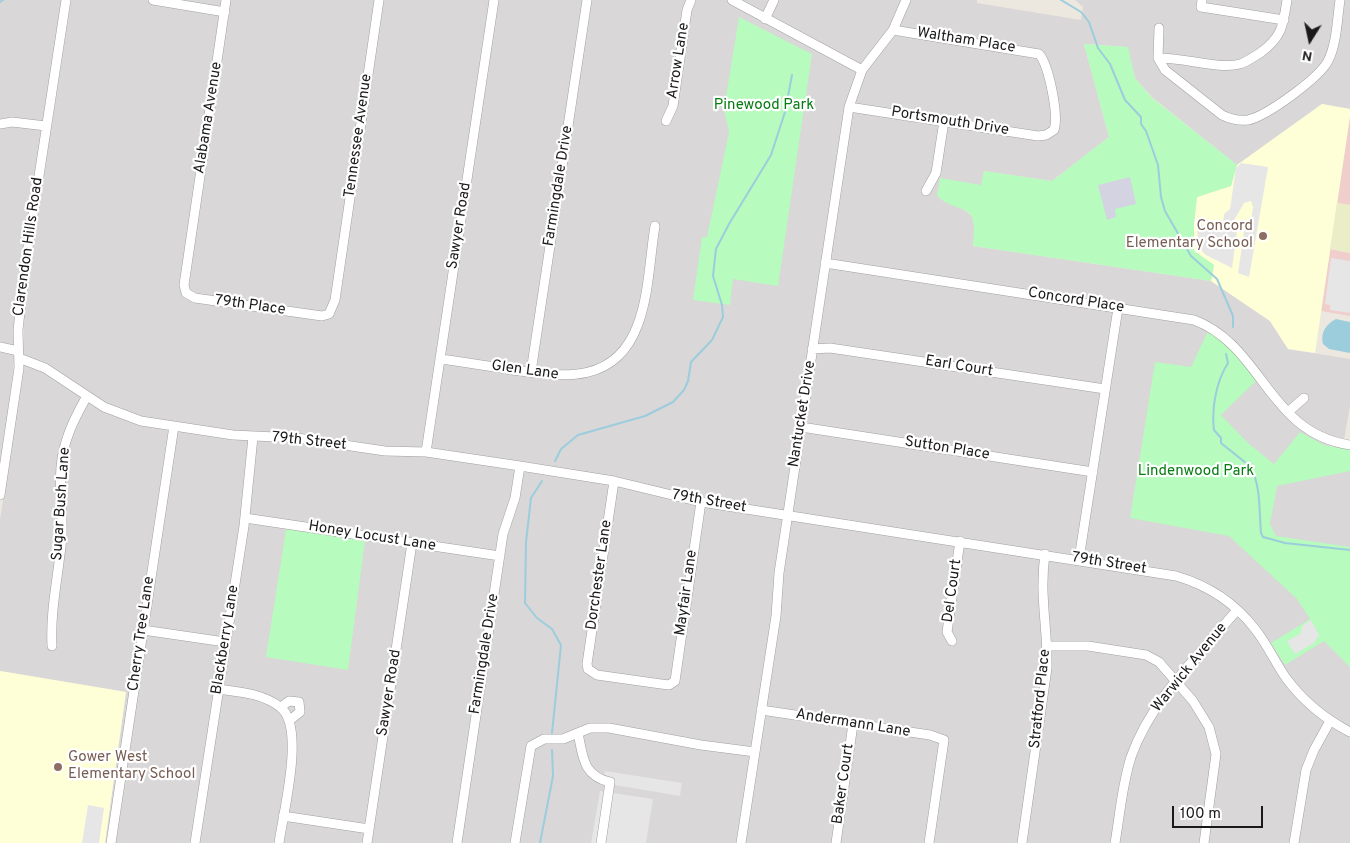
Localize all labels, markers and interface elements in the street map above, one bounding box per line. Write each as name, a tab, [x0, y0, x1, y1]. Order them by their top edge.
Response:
north arrow	[1285, 15, 1335, 65]
street label: Arrow Lane	[664, 22, 694, 100]
street label: Waltham Place	[915, 24, 1017, 58]
text: N	[1301, 46, 1314, 65]
street label: Alabama Avenue	[191, 61, 227, 175]
street label: Tennessee Avenue	[341, 73, 377, 199]
park label: Pinewood Park	[714, 97, 814, 115]
street label: Portsmouth Drive	[890, 104, 1010, 140]
street label: Farmingdale Drive	[541, 124, 577, 248]
street label: Clarendon Hills Road	[10, 176, 48, 318]
street label: Sawyer Road	[444, 181, 476, 271]
place label: Concord Elementary School	[1126, 218, 1253, 253]
marker: Concord Elementary School	[1257, 230, 1269, 242]
street label: Concord Place	[1027, 285, 1125, 317]
street label: 79th Place	[213, 292, 287, 320]
street label: Earl Court	[924, 353, 994, 381]
street label: Glen Lane	[490, 357, 560, 385]
street label: Nantucket Drive	[786, 359, 820, 469]
street label: 79th Street	[271, 429, 347, 455]
street label: Sutton Place	[903, 433, 991, 465]
street label: Sugar Bush Lane	[49, 447, 75, 561]
park label: Lindenwood Park	[1138, 463, 1254, 481]
street label: 79th Street	[670, 487, 748, 517]
street label: Honey Locust Lane	[307, 518, 437, 556]
street label: Dorchester Lane	[583, 519, 617, 631]
street label: Mayfair Lane	[672, 549, 702, 637]
street label: 79th Street	[1070, 549, 1148, 579]
street label: Del Court	[940, 558, 966, 624]
street label: Cherry Tree Lane	[125, 575, 159, 693]
street label: Blackberry Lane	[208, 584, 244, 696]
street label: Farmingdale Drive	[467, 592, 503, 716]
street label: Warwick Avenue	[1148, 620, 1232, 716]
street label: Sawyer Road	[374, 648, 406, 738]
street label: Stratford Place	[1027, 648, 1055, 750]
street label: Andermann Lane	[794, 706, 912, 742]
street label: Baker Court	[829, 742, 859, 826]
place label: Gower West Elementary School	[68, 749, 195, 784]
marker: Gower West Elementary School	[52, 761, 64, 773]
scale bar	[1175, 796, 1266, 828]
text: 100 m	[1180, 805, 1221, 824]

